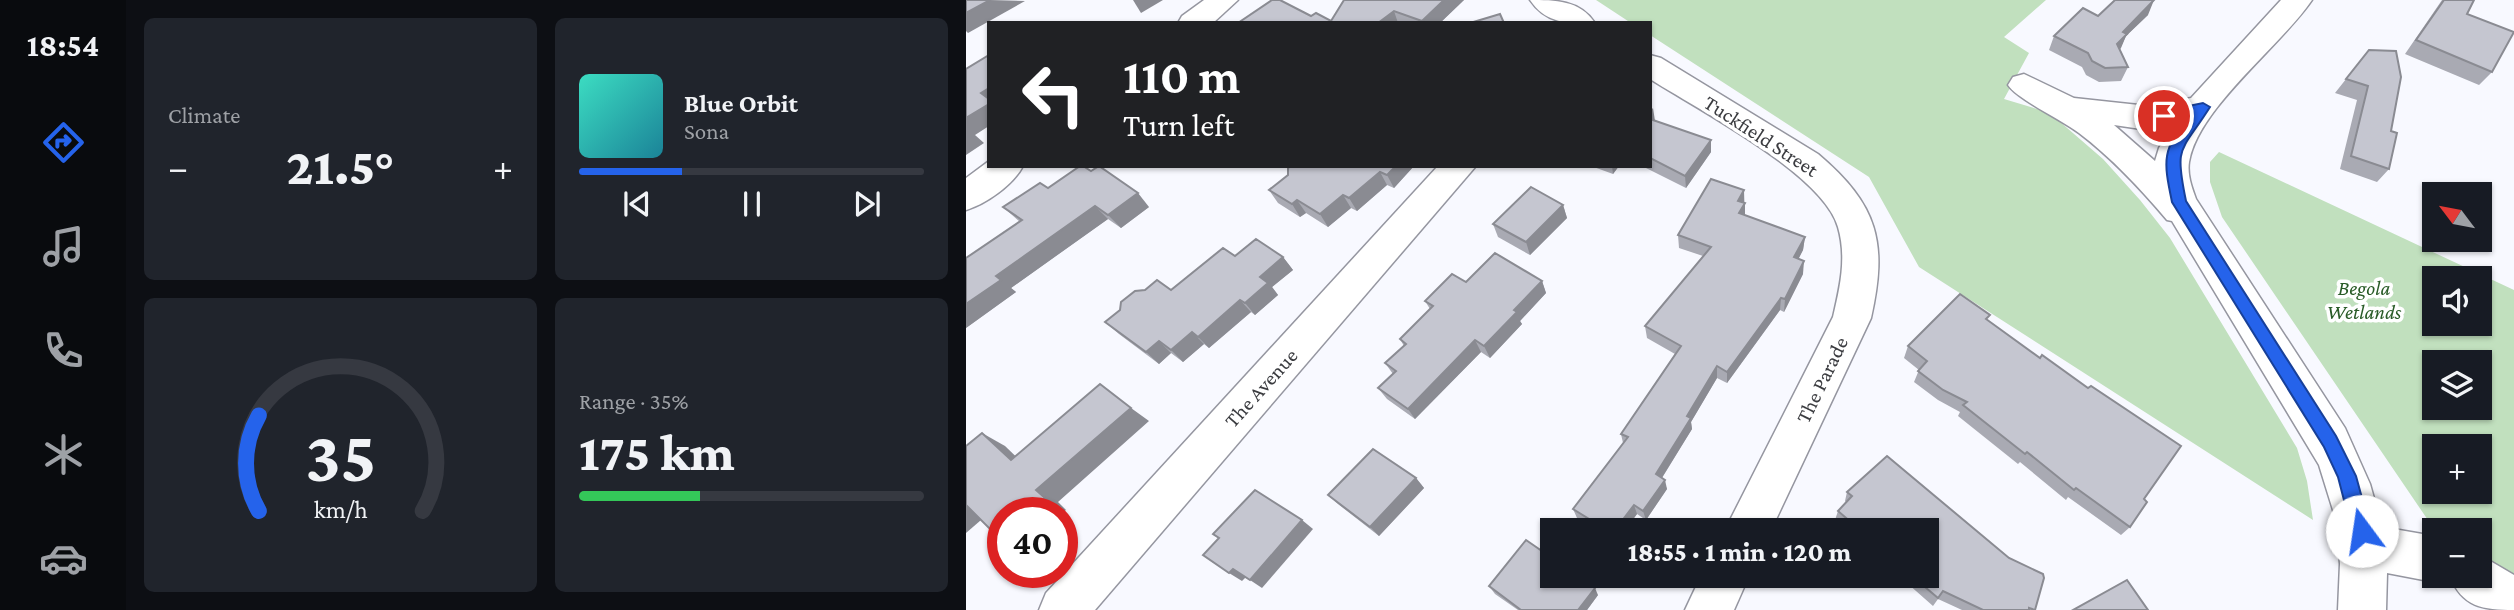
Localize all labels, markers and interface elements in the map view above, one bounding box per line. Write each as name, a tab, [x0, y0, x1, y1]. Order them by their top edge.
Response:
text: 18:54	[27, 27, 99, 63]
icon: left	[1008, 49, 1099, 140]
text: 110 m	[1123, 49, 1240, 104]
pin	[2134, 86, 2194, 146]
text: Blue Orbit	[684, 89, 798, 118]
street label: Tuckfield Street	[1699, 90, 1823, 182]
icon: arrive	[2145, 97, 2183, 135]
text: Climate	[168, 102, 240, 128]
text: Turn left	[1123, 107, 1234, 143]
icon: directions	[39, 118, 88, 167]
text: Sona	[684, 118, 729, 144]
text: 21.5°	[286, 137, 395, 195]
text: −	[168, 146, 188, 188]
text: +	[493, 146, 513, 188]
north arrow	[2422, 182, 2492, 252]
map controls	[2422, 182, 2492, 588]
icon: previous	[618, 185, 656, 223]
icon: pause	[733, 185, 771, 223]
icon: next	[848, 185, 886, 223]
icon: music	[39, 222, 88, 271]
button: sound	[2422, 266, 2492, 336]
park label: Begola Wetlands	[2327, 276, 2402, 324]
icon: phone	[39, 326, 88, 375]
street label: The Parade	[1791, 333, 1853, 427]
street label: The Avenue	[1219, 344, 1303, 432]
button: layers	[2422, 350, 2492, 420]
text: Range · 35%	[579, 388, 688, 414]
text: 35	[305, 416, 376, 497]
text: 175 km	[579, 423, 735, 481]
icon: climate	[39, 430, 88, 479]
button: +	[2422, 434, 2492, 504]
position arrow	[2325, 494, 2399, 568]
text: km/h	[314, 496, 367, 523]
speed limit sign: 40	[987, 497, 1078, 588]
button: −	[2422, 518, 2492, 588]
icon: car	[39, 534, 88, 583]
text: 18:55 · 1 min · 120 m	[1628, 538, 1851, 567]

